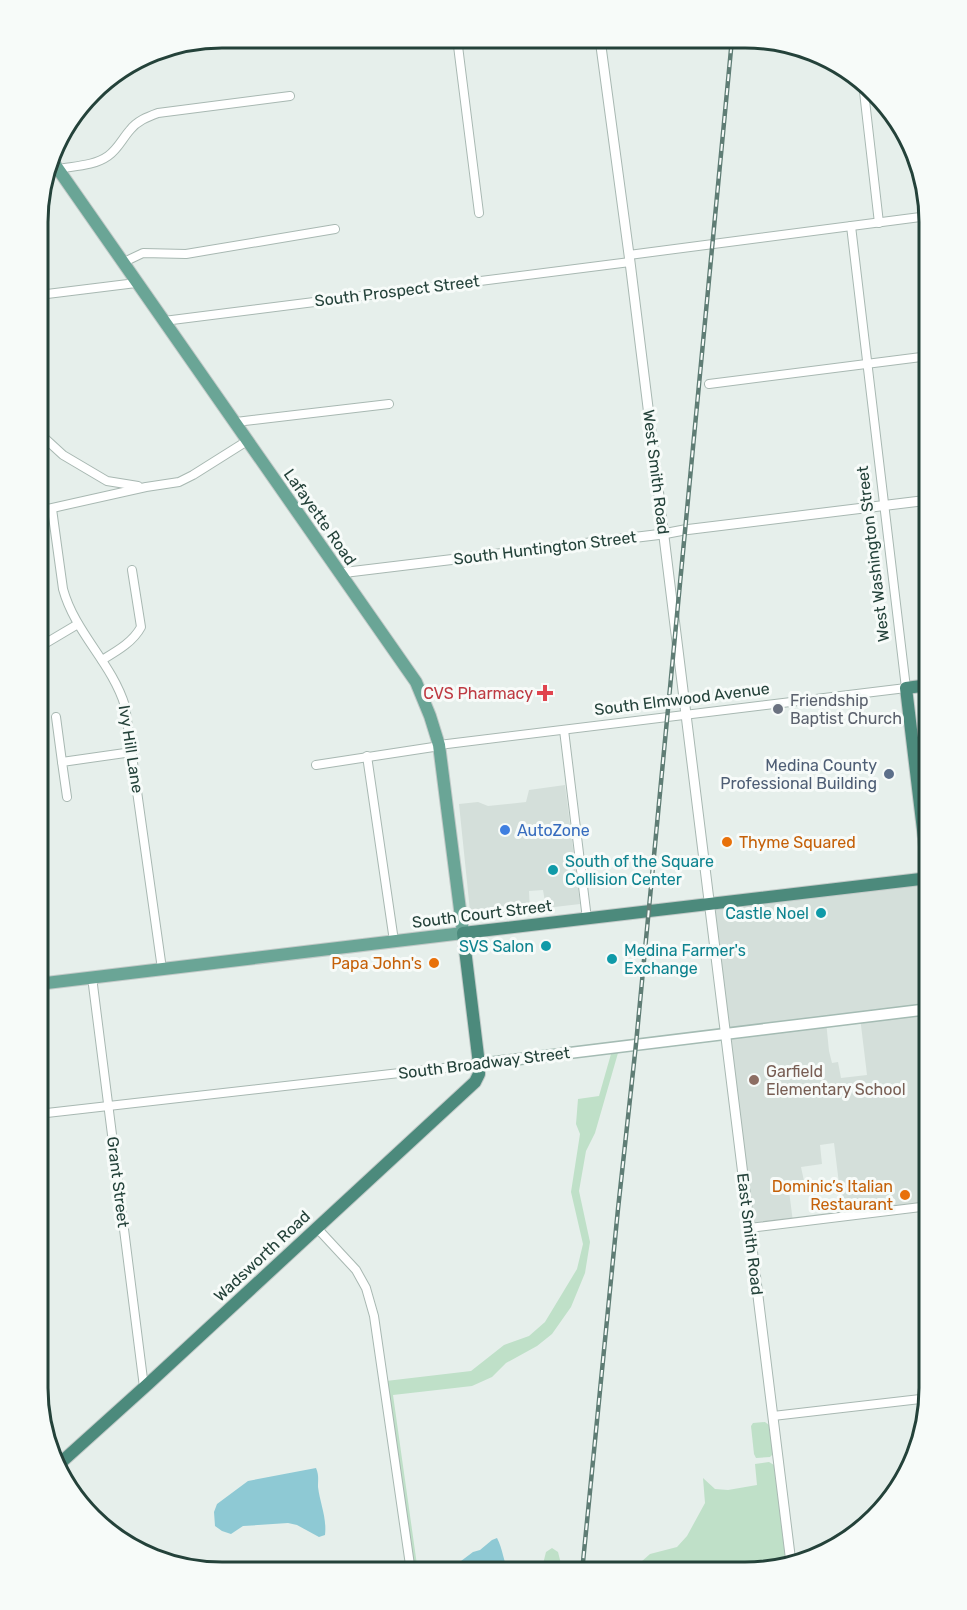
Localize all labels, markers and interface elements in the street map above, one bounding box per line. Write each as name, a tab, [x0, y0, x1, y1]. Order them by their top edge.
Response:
street label: South Prospect Street	[313, 271, 481, 311]
street label: West Smith Road	[639, 408, 673, 536]
street label: Lafayette Road	[280, 465, 360, 569]
street label: West Washington Street	[853, 465, 893, 643]
street label: South Huntington Street	[453, 527, 637, 569]
street label: South Elmwood Avenue	[593, 679, 771, 719]
place label: CVS Pharmacy	[423, 684, 533, 703]
marker: CVS Pharmacy	[538, 686, 552, 700]
place label: Friendship Baptist Church	[790, 691, 902, 728]
marker: Friendship Baptist Church	[771, 702, 785, 716]
street label: Ivy Hill Lane	[115, 704, 147, 794]
place label: Medina County Professional Building	[720, 756, 877, 793]
marker: Medina County Professional Building	[882, 767, 896, 781]
place label: AutoZone	[517, 821, 590, 840]
marker: AutoZone	[498, 823, 512, 837]
place label: Thyme Squared	[739, 833, 856, 852]
marker: Thyme Squared	[720, 835, 734, 849]
place label: South of the Square Collision Center	[565, 852, 714, 889]
marker: South of the Square Collision Center	[546, 863, 560, 877]
street label: South Court Street	[411, 896, 553, 932]
place label: Castle Noel	[725, 904, 809, 923]
marker: Castle Noel	[814, 906, 828, 920]
place label: SVS Salon	[459, 937, 534, 956]
marker: SVS Salon	[539, 939, 553, 953]
place label: Medina Farmer's Exchange	[624, 941, 746, 978]
marker: Medina Farmer's Exchange	[605, 952, 619, 966]
place label: Papa John's	[331, 954, 422, 973]
marker: Papa John's	[427, 956, 441, 970]
street label: South Broadway Street	[397, 1043, 571, 1083]
place label: Garfield Elementary School	[766, 1062, 906, 1099]
marker: Garfield Elementary School	[747, 1073, 761, 1087]
street label: Grant Street	[103, 1135, 133, 1229]
street label: East Smith Road	[733, 1172, 767, 1296]
place label: Dominic’s Italian Restaurant	[772, 1177, 893, 1214]
marker: Dominic’s Italian Restaurant	[898, 1188, 912, 1202]
street label: Wadsworth Road	[210, 1207, 314, 1305]

